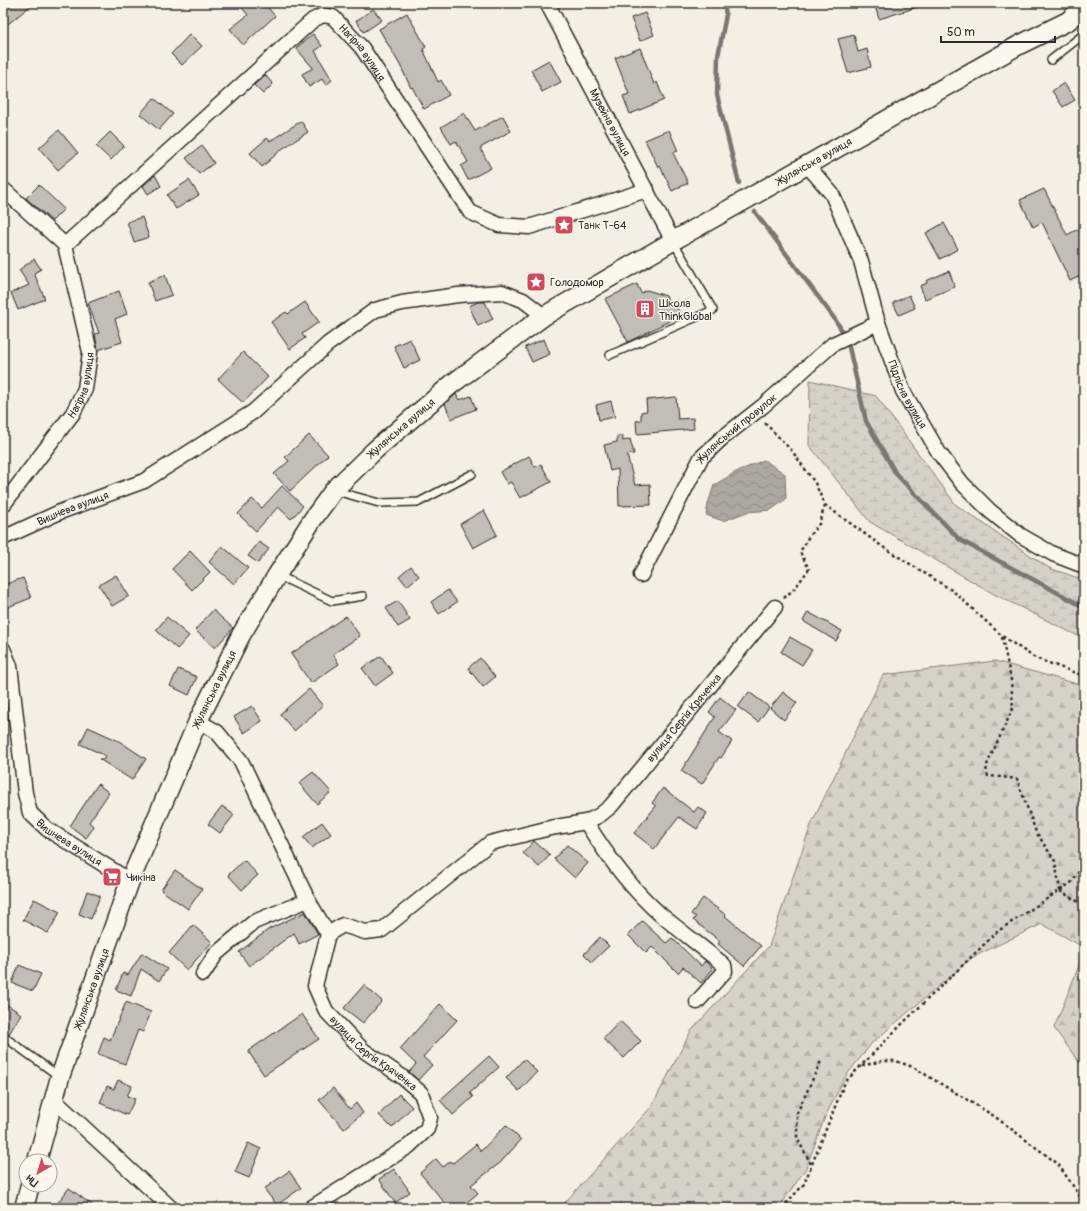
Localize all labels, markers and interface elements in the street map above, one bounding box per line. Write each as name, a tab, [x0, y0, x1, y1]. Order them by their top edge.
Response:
scale bar	[941, 18, 1055, 44]
street label: Нагірна вулиця	[336, 21, 388, 84]
text: 50 m	[947, 25, 975, 40]
street label: Музейна вулиця	[587, 87, 633, 159]
street label: Жулянська вулиця	[773, 135, 854, 189]
place icon: Танк Т-64	[553, 214, 575, 236]
place label: Танк Т-64	[578, 219, 627, 232]
place icon: Голодомор	[525, 271, 547, 293]
place label: Голодомор	[550, 276, 604, 289]
place label: Школа ThinkGlobal	[659, 297, 712, 323]
building icon: Школа ThinkGlobal	[634, 298, 656, 320]
street label: Нагірна вулиця	[65, 351, 97, 421]
street label: Підлісна вулиця	[885, 359, 929, 431]
street label: Жулянський провулок	[693, 391, 780, 467]
street label: Жулянська вулиця	[364, 396, 438, 462]
street label: Вишнева вулиця	[35, 489, 110, 529]
street label: Жулянська вулиця	[189, 648, 239, 731]
street label: вулиця Сергія Кряченка	[644, 671, 724, 765]
street label: Вишнева вулиця	[33, 816, 104, 869]
supermarket icon: Чикіна	[101, 866, 123, 888]
place label: Чикіна	[126, 871, 156, 884]
street label: Жулянська вулиця	[71, 947, 112, 1033]
street label: вулиця Сергія Кряченка	[327, 1013, 419, 1094]
north arrow	[18, 1153, 58, 1193]
text: Пн	[23, 1171, 41, 1189]

